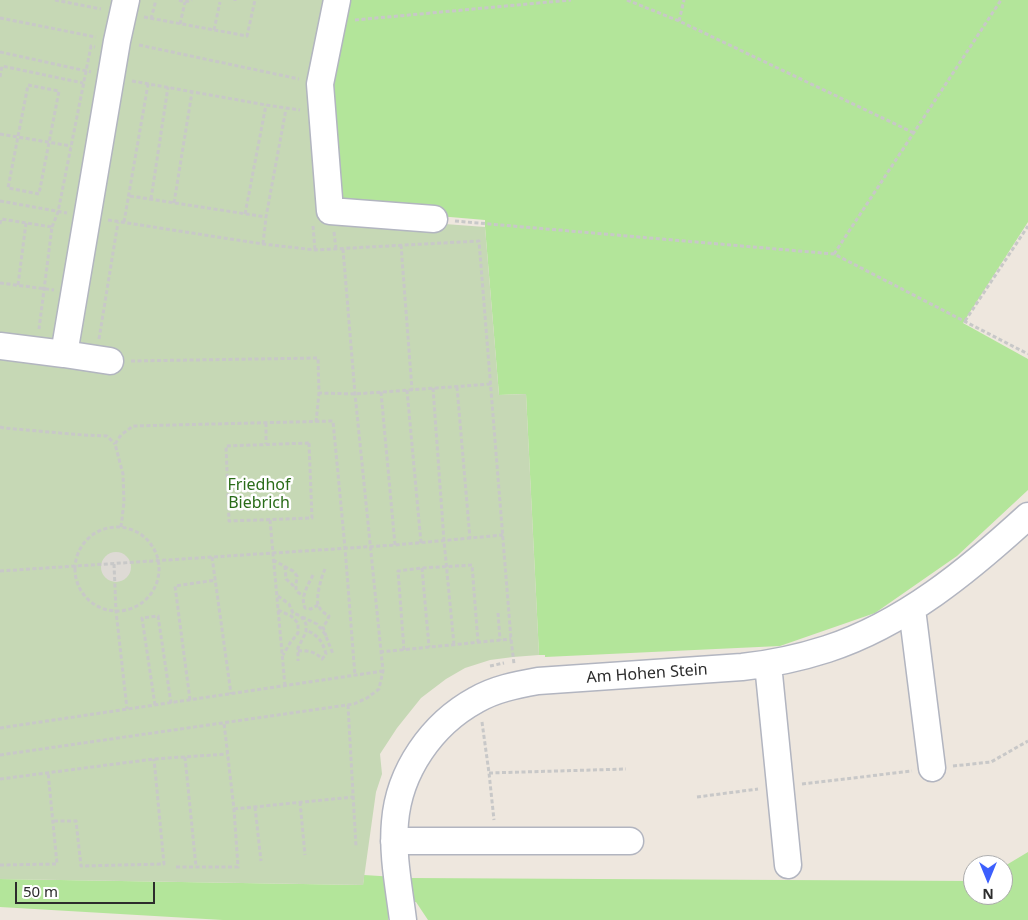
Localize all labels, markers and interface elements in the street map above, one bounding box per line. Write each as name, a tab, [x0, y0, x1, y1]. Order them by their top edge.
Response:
park label: Friedhof Biebrich	[228, 475, 290, 513]
street label: Am Hohen Stein	[586, 660, 708, 688]
north arrow	[963, 855, 1013, 905]
scale bar	[18, 872, 158, 904]
text: 50 m	[23, 881, 58, 901]
text: N	[982, 885, 994, 904]

